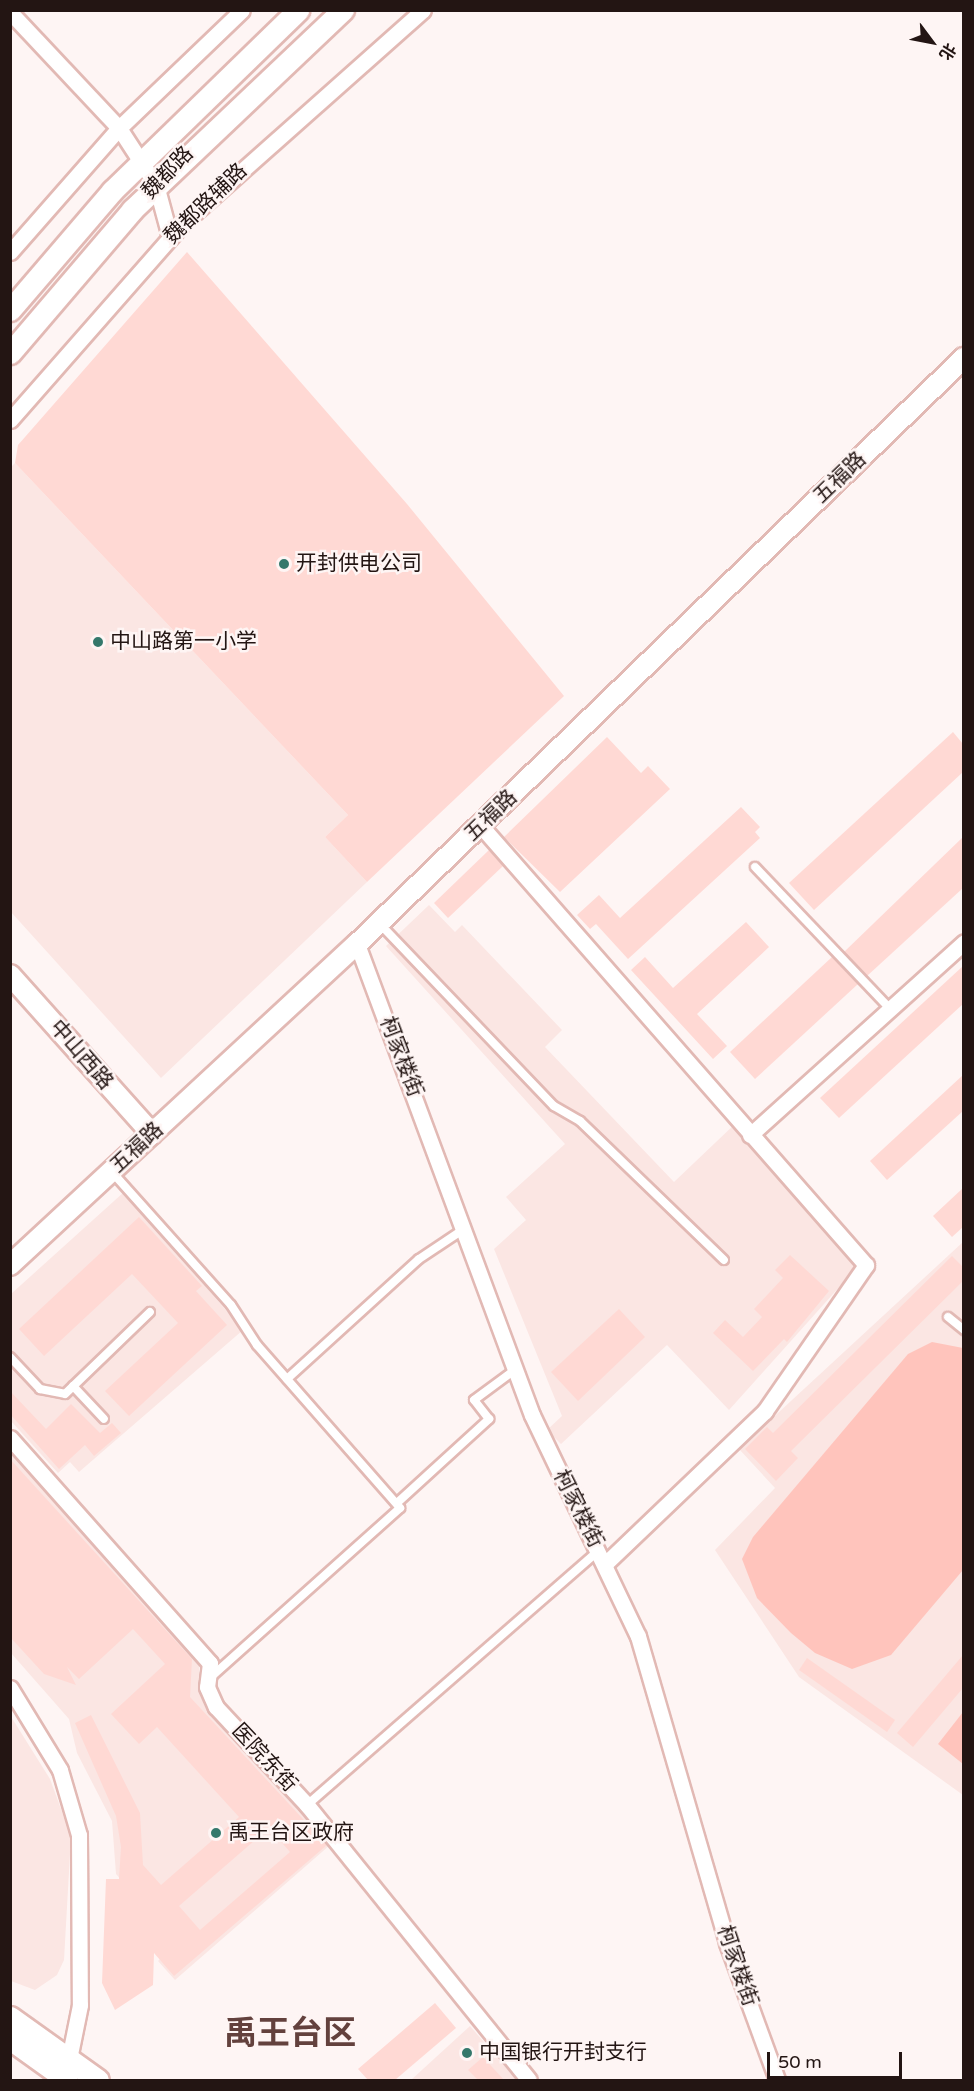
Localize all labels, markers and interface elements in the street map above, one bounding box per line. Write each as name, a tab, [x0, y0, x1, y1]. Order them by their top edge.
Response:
north arrow	[902, 12, 962, 72]
text: 北	[935, 39, 960, 64]
street label: 魏都路	[137, 142, 199, 204]
street label: 魏都路辅路	[159, 158, 253, 250]
street label: 五福路	[809, 447, 871, 509]
place label: 开封供电公司	[296, 551, 422, 577]
marker: 开封供电公司	[277, 557, 291, 571]
place label: 中山路第一小学	[110, 629, 257, 655]
marker: 中山路第一小学	[91, 635, 105, 649]
street label: 五福路	[460, 785, 522, 847]
street label: 柯家楼街	[374, 1013, 428, 1101]
street label: 中山西路	[44, 1015, 118, 1095]
street label: 五福路	[105, 1117, 169, 1179]
street label: 柯家楼街	[548, 1466, 608, 1552]
street label: 医院东街	[226, 1719, 302, 1797]
place label: 禹王台区政府	[228, 1820, 354, 1846]
marker: 禹王台区政府	[209, 1826, 223, 1840]
street label: 柯家楼街	[711, 1922, 763, 2010]
district label: 禹王台区	[224, 2014, 356, 2054]
place label: 中国银行开封支行	[479, 2040, 647, 2066]
scale bar	[770, 2040, 905, 2078]
marker: 中国银行开封支行	[460, 2046, 474, 2060]
text: 50 m	[778, 2051, 822, 2073]

